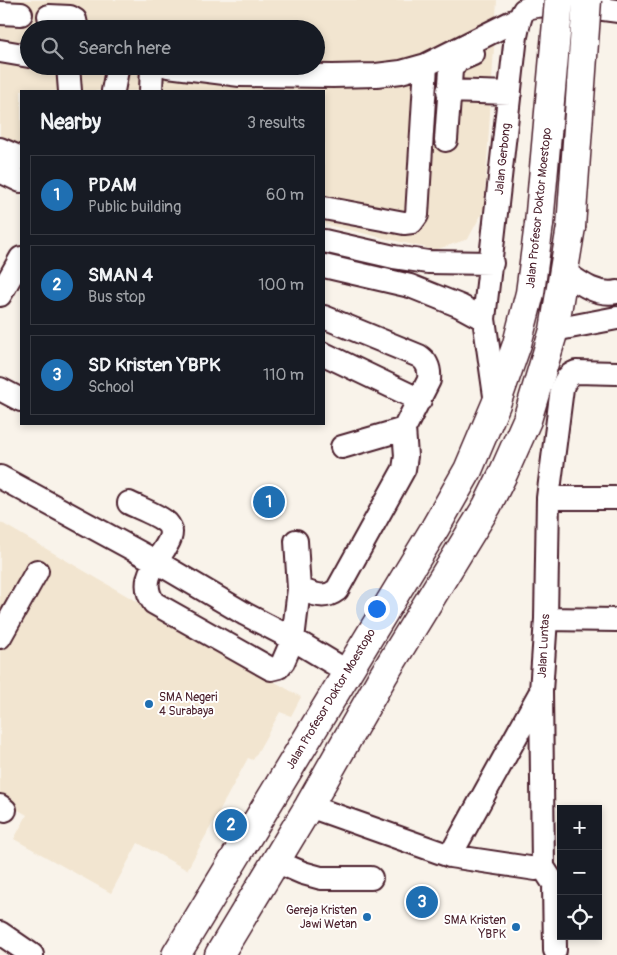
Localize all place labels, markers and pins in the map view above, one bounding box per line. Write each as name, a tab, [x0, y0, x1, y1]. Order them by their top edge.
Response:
pin: 1	[253, 483, 285, 521]
place label: SMA Negeri 4 Surabaya	[159, 690, 217, 719]
marker: SMA Negeri 4 Surabaya	[143, 698, 155, 710]
pin: 2	[215, 806, 247, 844]
pin: 3	[406, 883, 438, 921]
place label: Gereja Kristen Jawi Wetan	[286, 903, 357, 932]
marker: Gereja Kristen Jawi Wetan	[361, 911, 373, 923]
place label: SMA Kristen YBPK	[444, 913, 506, 942]
marker: SMA Kristen YBPK	[510, 921, 522, 933]

